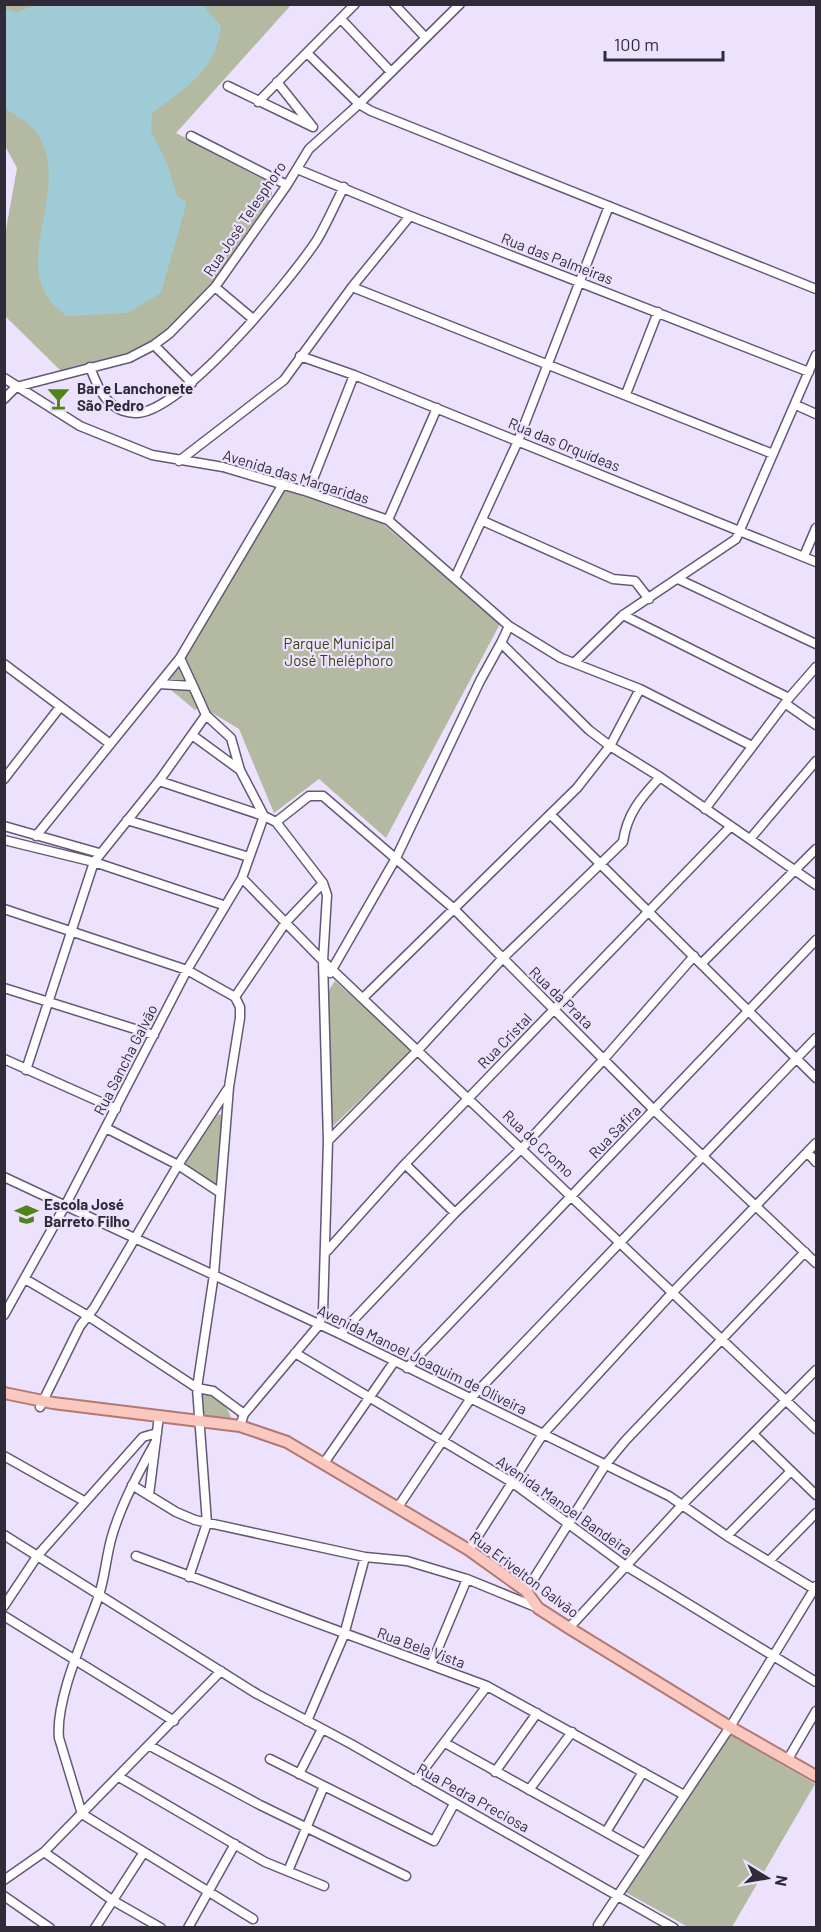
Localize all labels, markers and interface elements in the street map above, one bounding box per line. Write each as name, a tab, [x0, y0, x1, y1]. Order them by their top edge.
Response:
scale bar	[605, 24, 724, 62]
text: 100 m	[614, 33, 659, 55]
street label: Rua José Telesphoro	[199, 157, 289, 279]
street label: Rua das Palmeiras	[499, 228, 616, 288]
place label: Bar e Lanchonete São Pedro	[77, 379, 193, 414]
bar icon: Bar e Lanchonete São Pedro	[46, 385, 72, 411]
street label: Rua das Orquídeas	[506, 413, 623, 475]
street label: Avenida das Margaridas	[221, 445, 372, 507]
park label: Parque Municipal José Theléphoro	[284, 634, 394, 669]
street label: Rua da Prata	[526, 962, 597, 1032]
street label: Rua Sancha Galvão	[89, 1001, 161, 1118]
street label: Rua Cristal	[473, 1009, 535, 1072]
street label: Rua Safira	[585, 1101, 644, 1161]
street label: Rua do Cromo	[499, 1106, 578, 1181]
place label: Escola José Barreto Filho	[44, 1195, 130, 1230]
school or university icon: Escola José Barreto Filho	[13, 1201, 39, 1227]
street label: Avenida Manoel Joaquim de Oliveira	[315, 1300, 530, 1418]
street label: Avenida Manoel Bandeira	[493, 1452, 636, 1559]
street label: Rua Erivelton Galvão	[466, 1527, 583, 1621]
street label: Rua Bela Vista	[375, 1623, 468, 1671]
street label: Rua Pedra Preciosa	[414, 1759, 533, 1835]
north arrow	[737, 1848, 797, 1908]
text: N	[772, 1874, 793, 1888]

